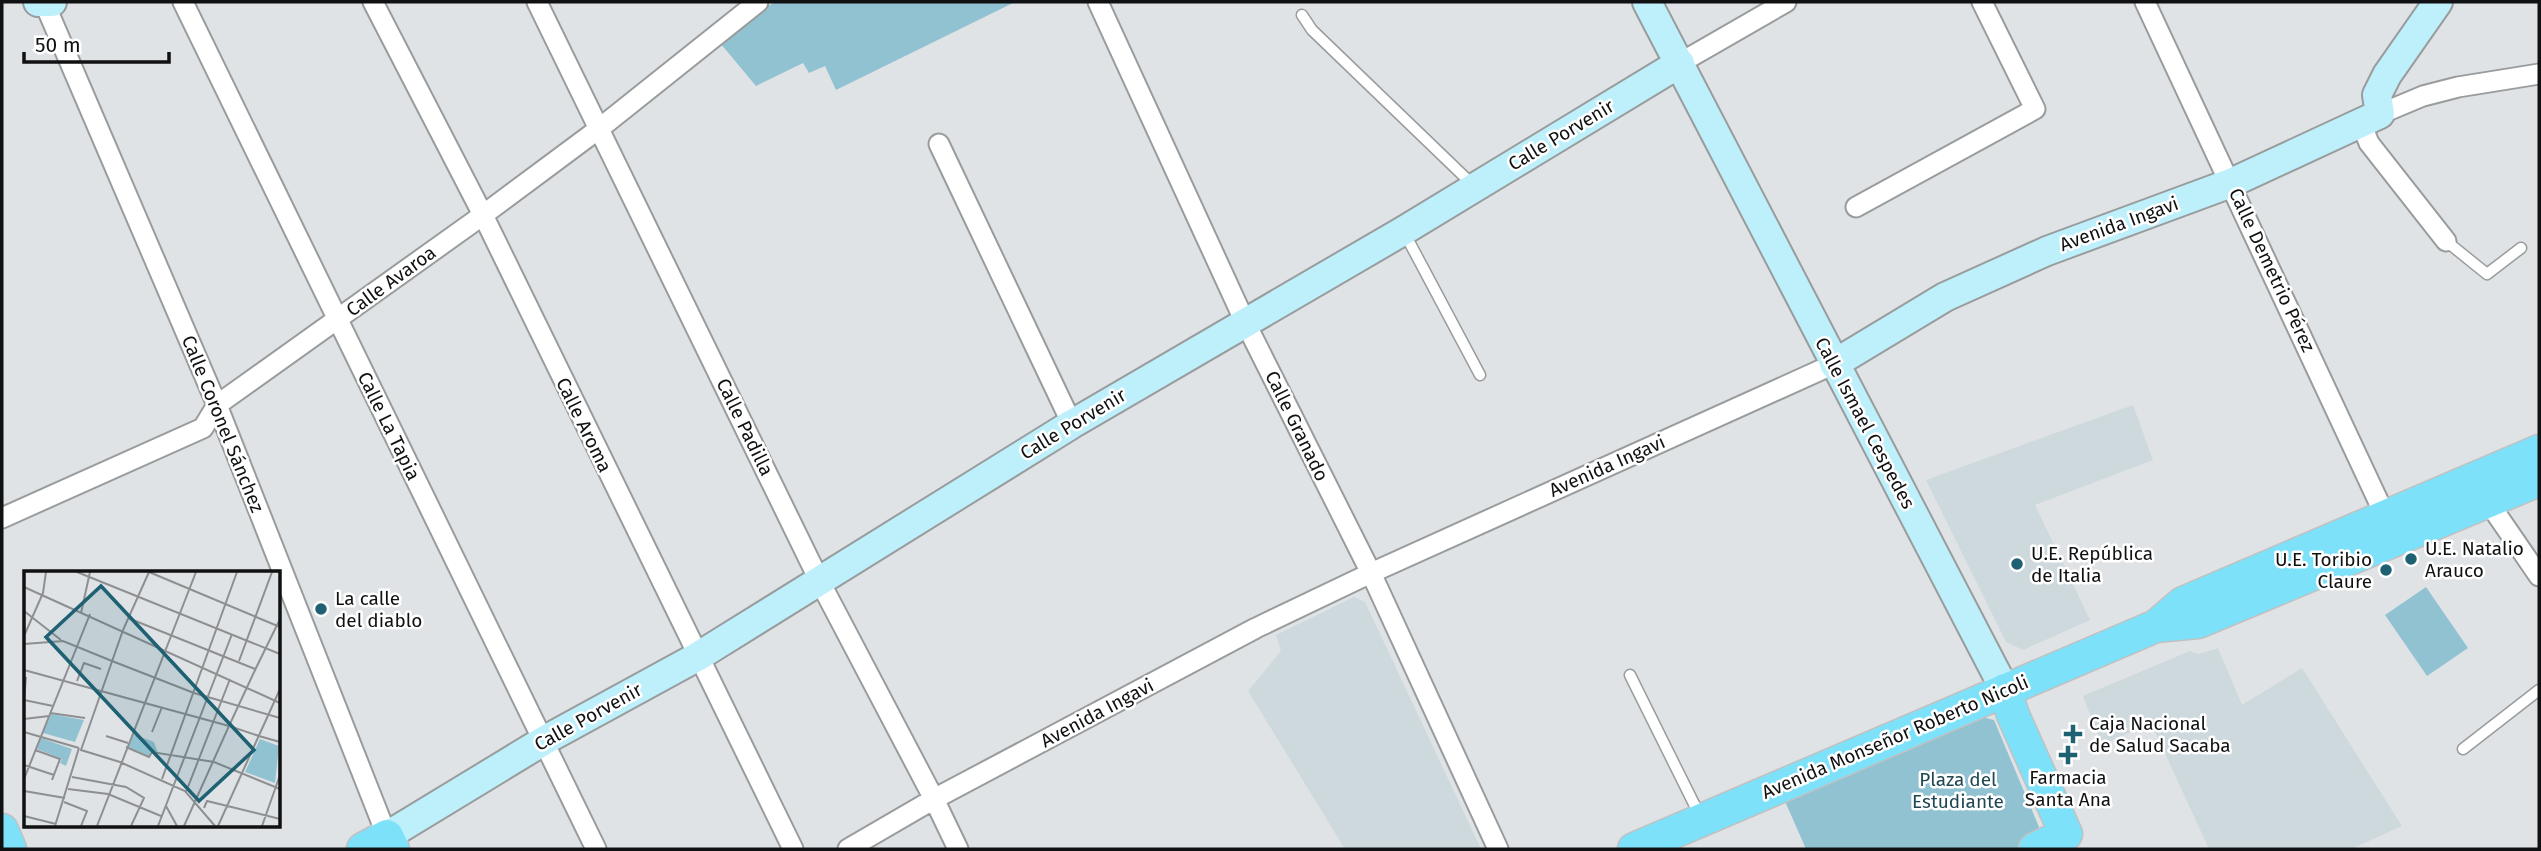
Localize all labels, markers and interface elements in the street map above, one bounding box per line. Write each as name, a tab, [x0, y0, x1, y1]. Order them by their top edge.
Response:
scale bar	[24, 21, 170, 65]
text: 50 m	[35, 32, 81, 58]
street label: Calle Porvenir	[1504, 94, 1619, 176]
street label: Calle Demetrio Pérez	[2224, 184, 2320, 356]
street label: Avenida Ingavi	[2056, 192, 2182, 256]
street label: Calle Avaroa	[342, 241, 440, 321]
street label: Calle Coronel Sánchez	[177, 332, 269, 516]
street label: Calle Ismael Cespedes	[1810, 333, 1920, 513]
street label: Calle Granado	[1260, 367, 1334, 485]
street label: Calle La Tapia	[353, 368, 425, 484]
street label: Calle Aroma	[551, 374, 617, 476]
street label: Calle Padilla	[712, 375, 778, 479]
street label: Calle Porvenir	[1016, 383, 1131, 465]
street label: Avenida Ingavi	[1545, 430, 1669, 502]
place label: U.E. Natalio Arauco	[2425, 537, 2524, 582]
place label: U.E. República de Italia	[2031, 542, 2153, 587]
place label: U.E. Toribio Claure	[2275, 548, 2372, 593]
marker: U.E. Natalio Arauco	[2403, 551, 2419, 567]
marker: U.E. República de Italia	[2009, 556, 2025, 572]
marker: U.E. Toribio Claure	[2378, 562, 2394, 578]
inset map	[24, 571, 280, 826]
place label: La calle del diablo	[335, 587, 422, 632]
marker: La calle del diablo	[313, 601, 329, 617]
street label: Avenida Monseñor Roberto Nicoli	[1758, 670, 2032, 804]
street label: Avenida Ingavi	[1037, 674, 1157, 752]
street label: Calle Porvenir	[530, 678, 646, 756]
place label: Caja Nacional de Salud Sacaba	[2089, 712, 2231, 757]
marker: Caja Nacional de Salud Sacaba	[2063, 724, 2083, 744]
marker: Farmacia Santa Ana	[2060, 747, 2076, 763]
place label: Farmacia Santa Ana	[2025, 766, 2111, 811]
park label: Plaza del Estudiante	[1912, 768, 2004, 813]

